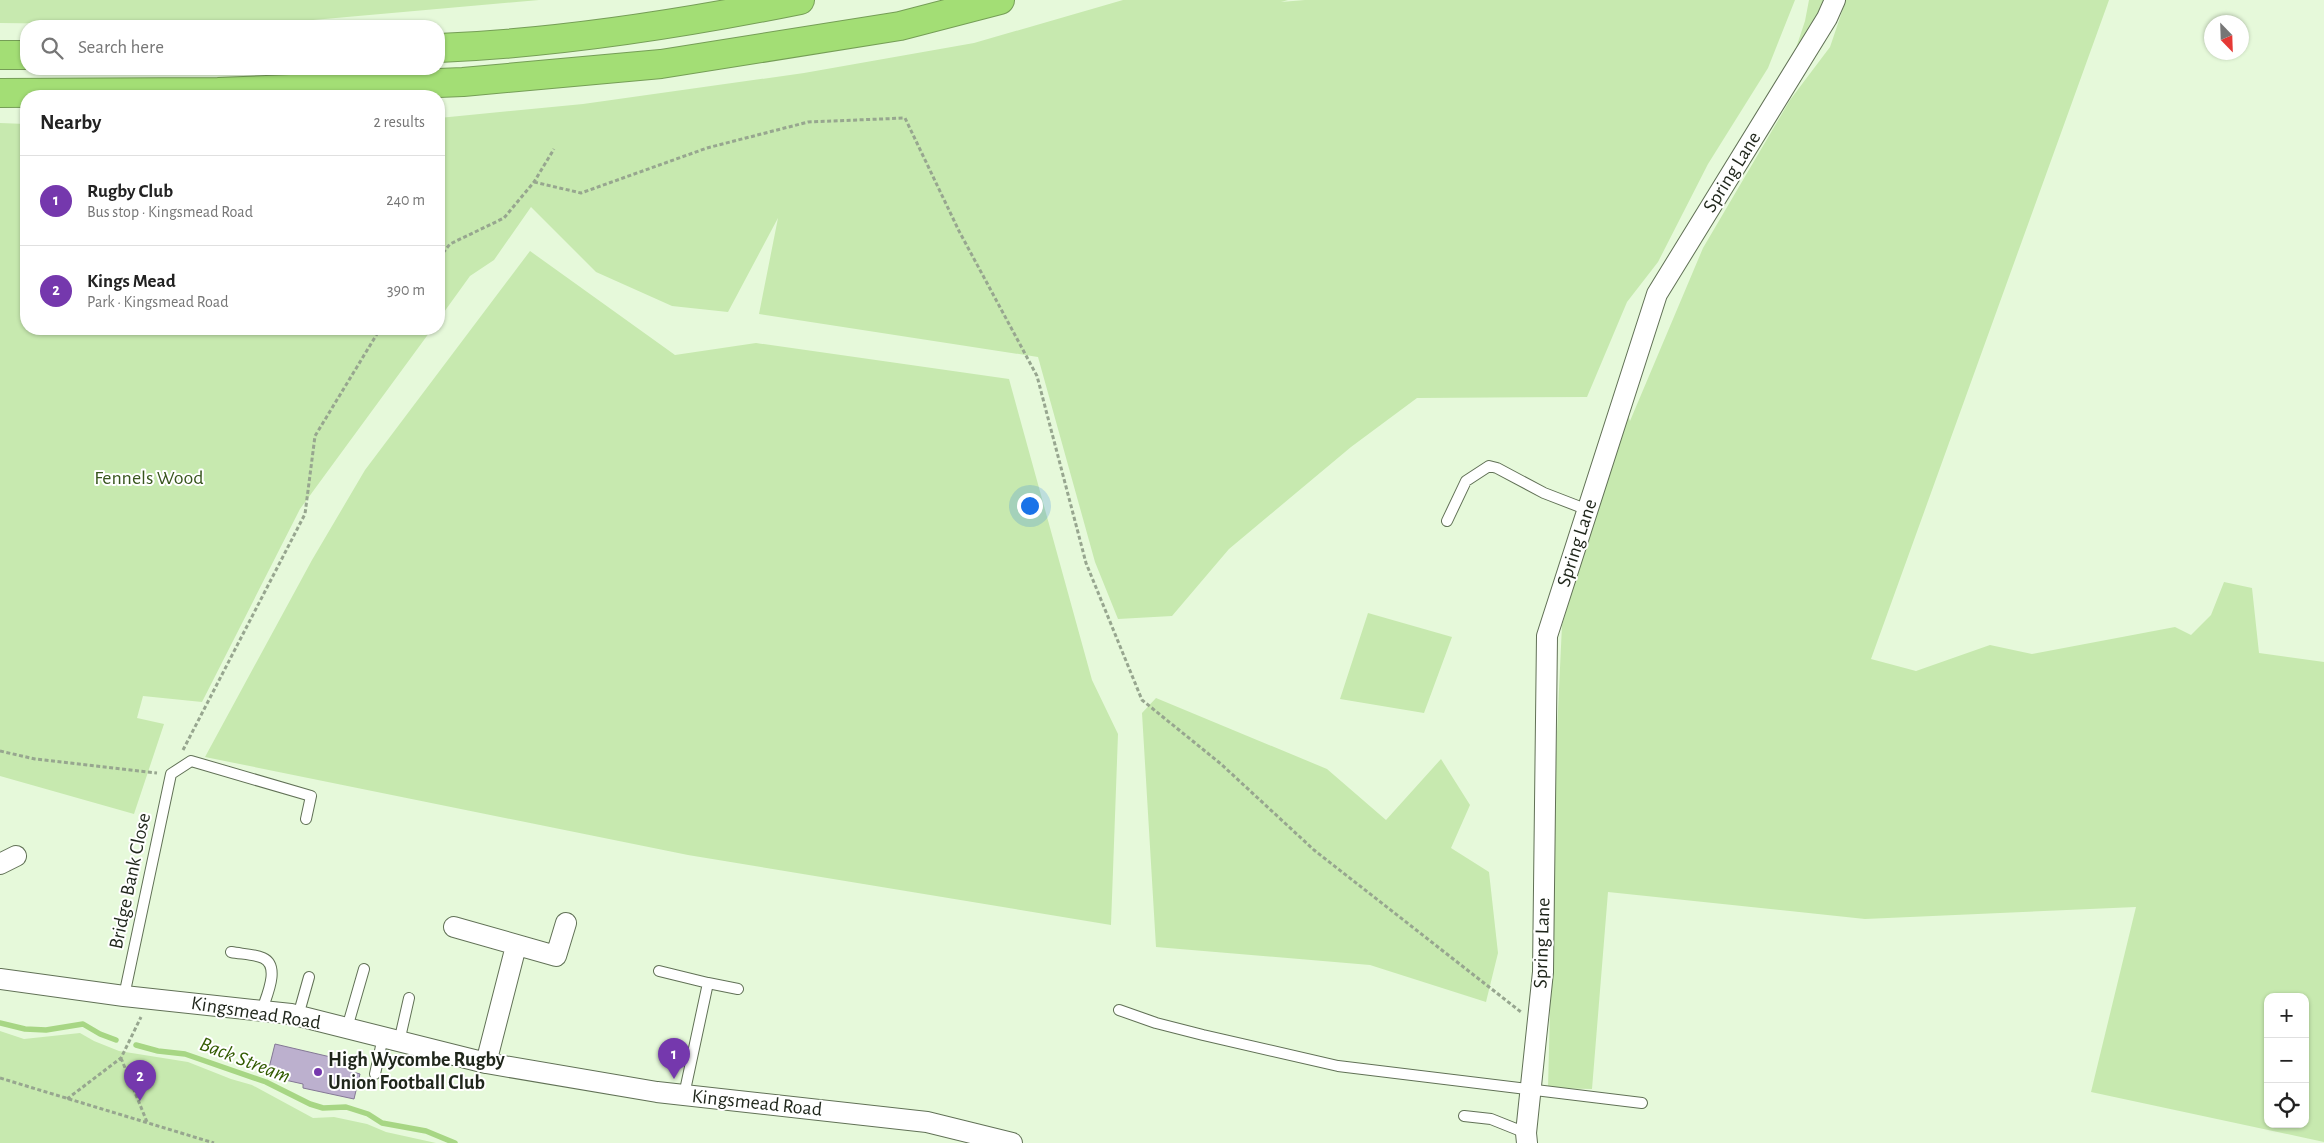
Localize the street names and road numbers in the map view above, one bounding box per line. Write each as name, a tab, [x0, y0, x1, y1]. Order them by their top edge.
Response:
street label: Spring Lane	[1699, 128, 1765, 216]
street label: Spring Lane	[1553, 497, 1601, 589]
street label: Bridge Bank Close	[106, 811, 154, 951]
street label: Spring Lane	[1530, 897, 1554, 989]
street label: Kingsmead Road	[190, 993, 322, 1033]
street label: Kingsmead Road	[691, 1086, 823, 1120]

